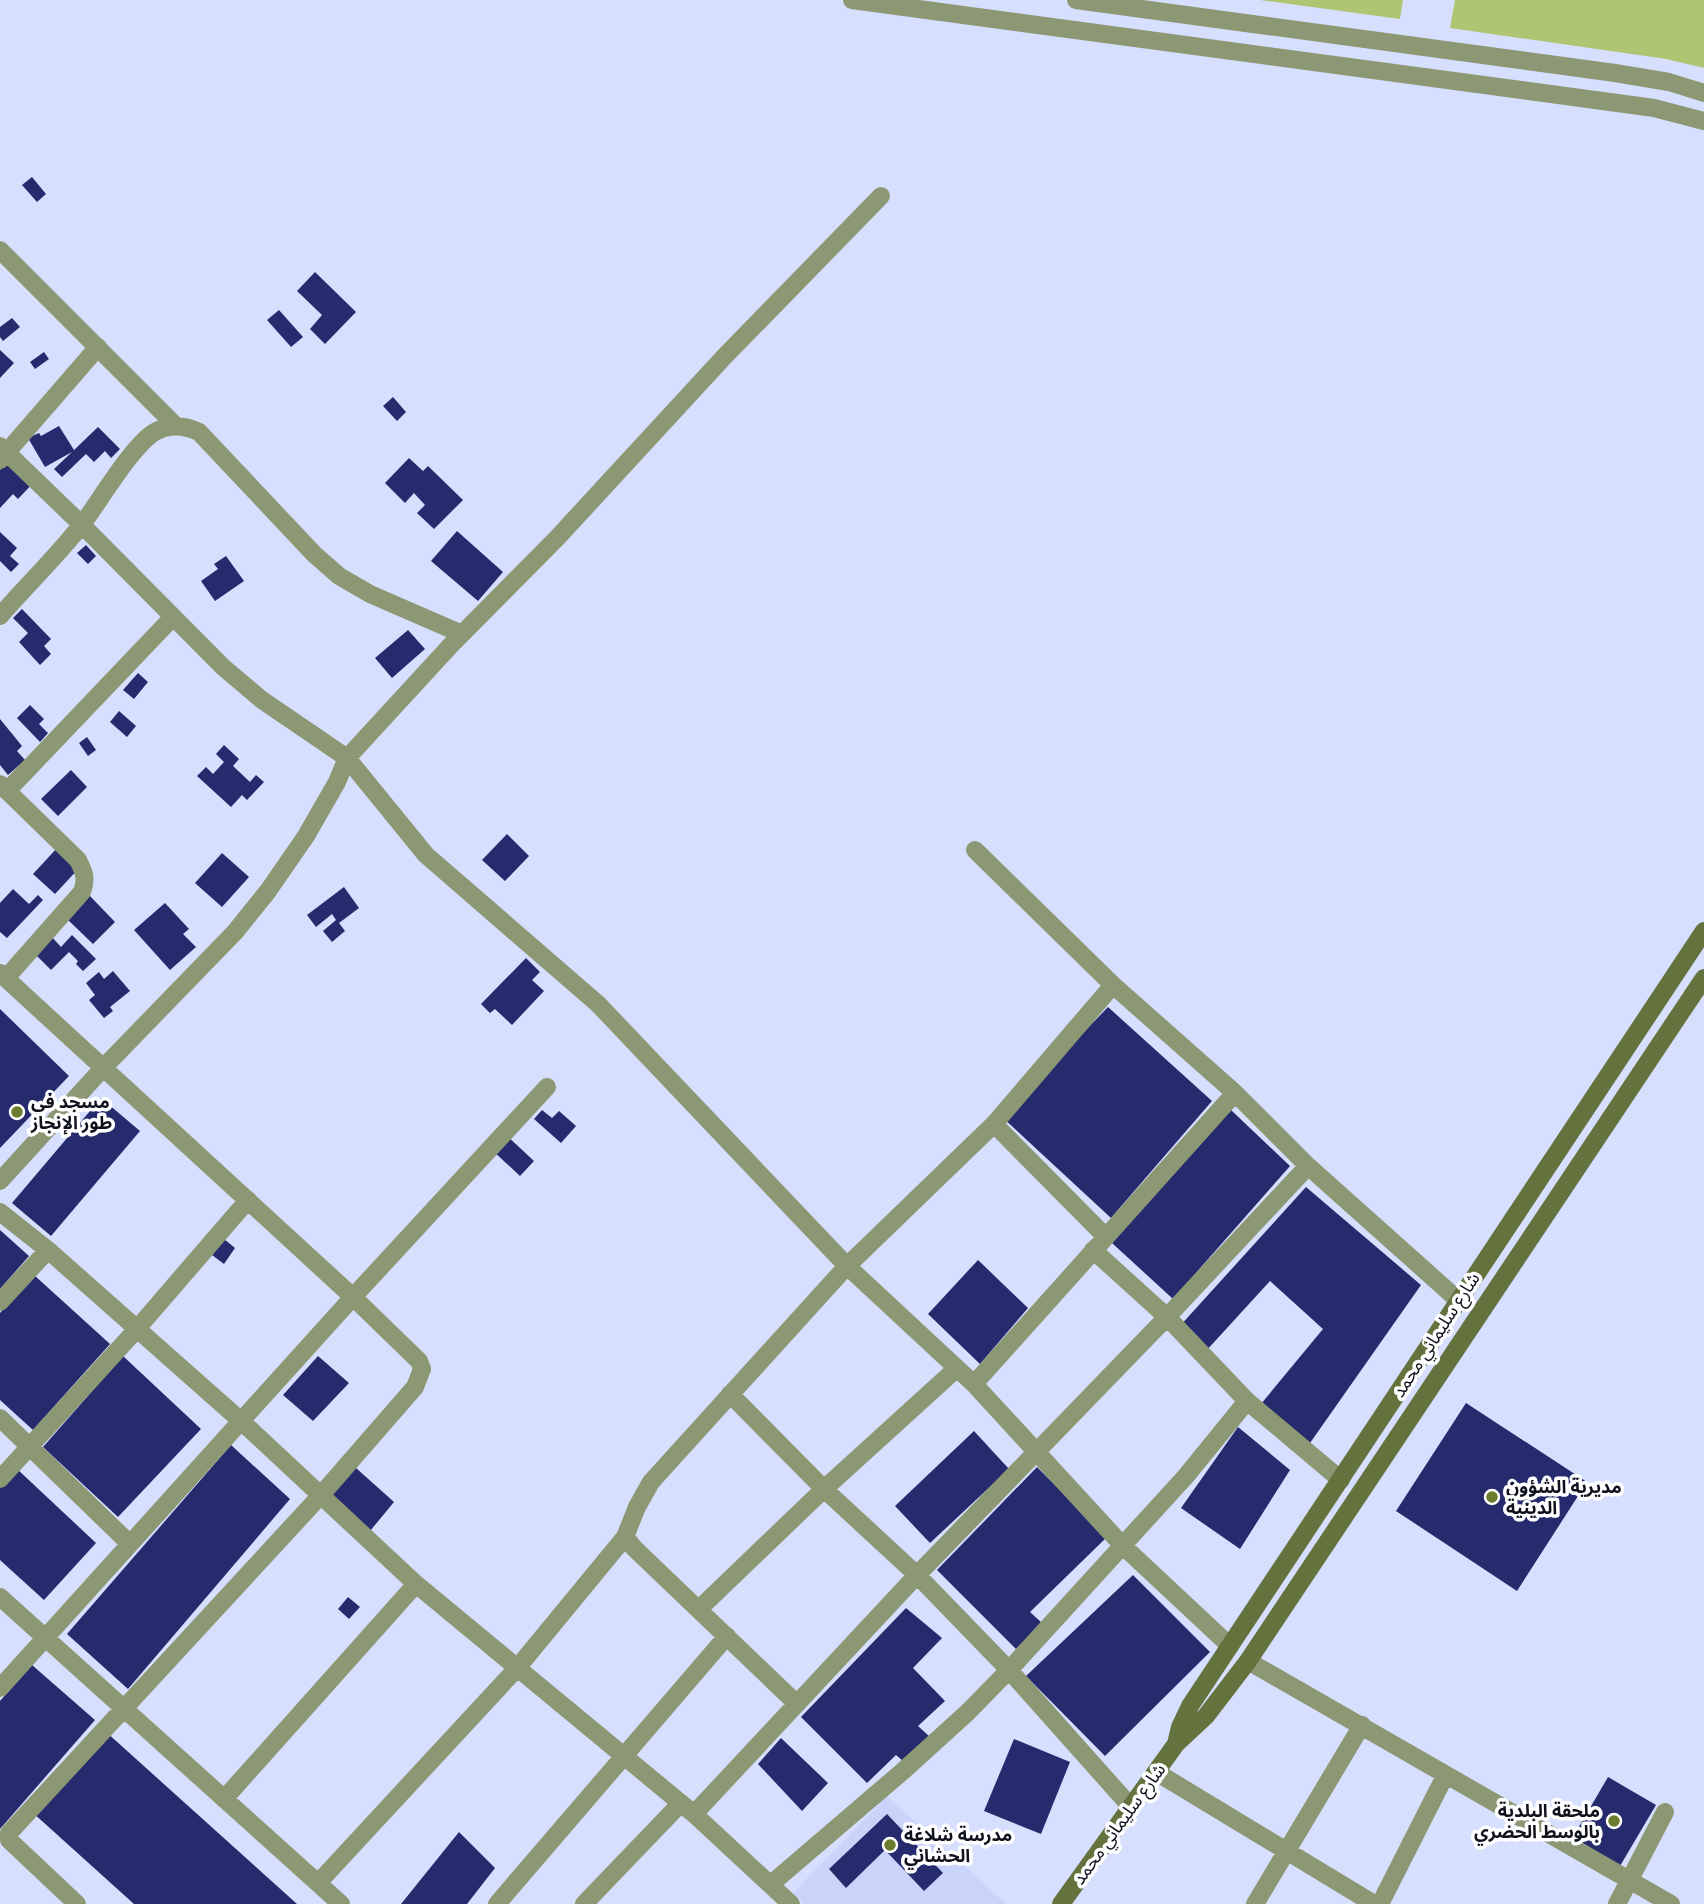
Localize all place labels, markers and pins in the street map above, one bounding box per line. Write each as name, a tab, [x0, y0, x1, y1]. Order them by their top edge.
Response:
place label: مسجد في طور الإنجاز	[30, 1090, 112, 1135]
marker: مسجد في طور الإنجاز	[9, 1104, 25, 1120]
place label: مديرية الشؤون الدينية	[1506, 1475, 1622, 1519]
marker: مديرية الشؤون الدينية	[1484, 1489, 1500, 1505]
place label: ملحقة البلدية بالوسط الحضري	[1474, 1799, 1600, 1846]
marker: ملحقة البلدية بالوسط الحضري	[1606, 1813, 1622, 1829]
place label: مدرسة شلاغة الحشاني	[904, 1823, 1012, 1870]
marker: مدرسة شلاغة الحشاني	[882, 1837, 898, 1853]

